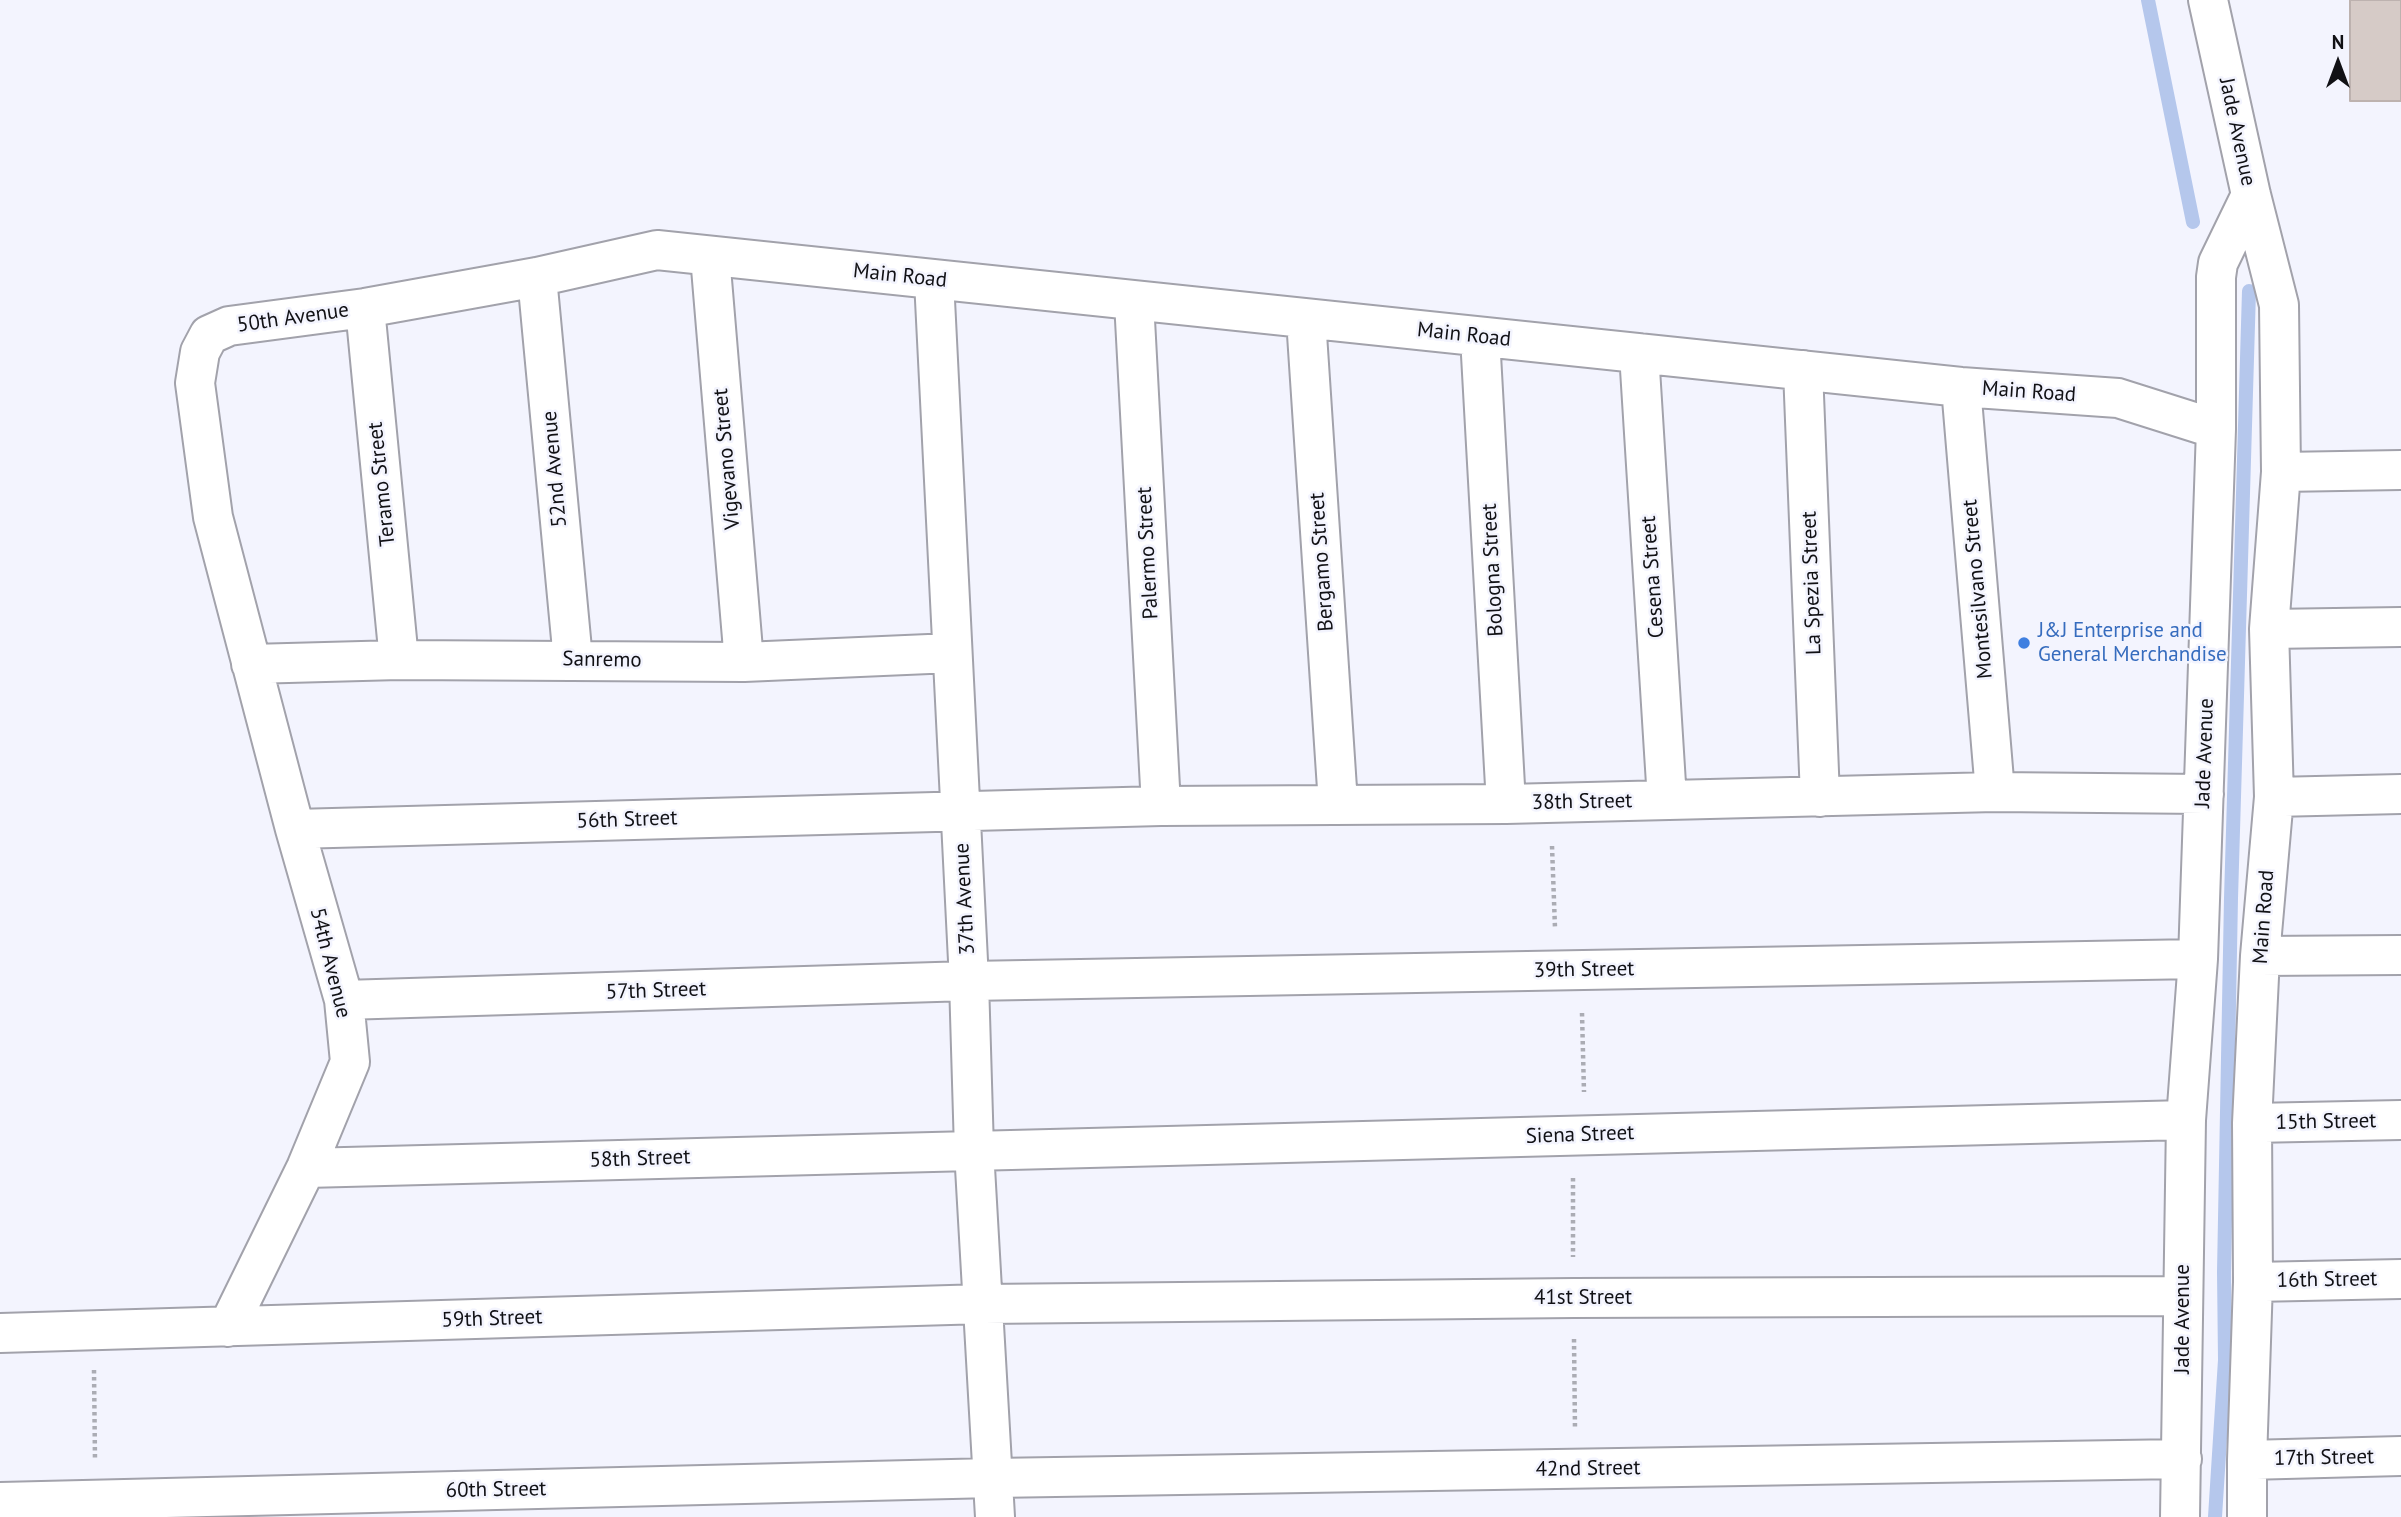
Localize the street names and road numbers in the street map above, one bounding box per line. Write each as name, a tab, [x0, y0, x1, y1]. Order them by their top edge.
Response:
street label: Jade Avenue	[2213, 76, 2261, 188]
street label: Main Road	[852, 259, 948, 293]
street label: 50th Avenue	[235, 298, 351, 338]
street label: Main Road	[1416, 318, 1512, 352]
street label: Main Road	[1981, 376, 2077, 408]
street label: Vigevano Street	[708, 387, 746, 531]
street label: 52nd Avenue	[537, 410, 573, 528]
street label: Teramo Street	[363, 421, 401, 547]
street label: Palermo Street	[1132, 486, 1164, 620]
street label: Bergamo Street	[1305, 492, 1339, 632]
street label: Montesilvano Street	[1958, 498, 1998, 680]
street label: Bologna Street	[1477, 503, 1509, 637]
street label: La Spezia Street	[1797, 511, 1827, 655]
street label: Cesena Street	[1636, 515, 1670, 639]
street label: Sanremo	[562, 647, 642, 673]
street label: Jade Avenue	[2190, 698, 2220, 808]
street label: 38th Street	[1531, 789, 1633, 815]
street label: 56th Street	[576, 806, 678, 834]
street label: 37th Avenue	[949, 842, 981, 956]
street label: Main Road	[2248, 869, 2280, 965]
street label: 54th Avenue	[304, 905, 356, 1021]
street label: 39th Street	[1533, 957, 1635, 983]
street label: 57th Street	[605, 977, 707, 1005]
street label: 15th Street	[2275, 1109, 2377, 1135]
street label: Siena Street	[1525, 1121, 1635, 1149]
street label: 58th Street	[589, 1145, 691, 1173]
street label: Jade Avenue	[2170, 1264, 2196, 1374]
street label: 16th Street	[2276, 1267, 2378, 1293]
street label: 41st Street	[1534, 1285, 1632, 1311]
street label: 59th Street	[441, 1305, 543, 1333]
street label: 17th Street	[2274, 1445, 2374, 1471]
street label: 42nd Street	[1535, 1455, 1641, 1483]
street label: 60th Street	[445, 1477, 547, 1503]

